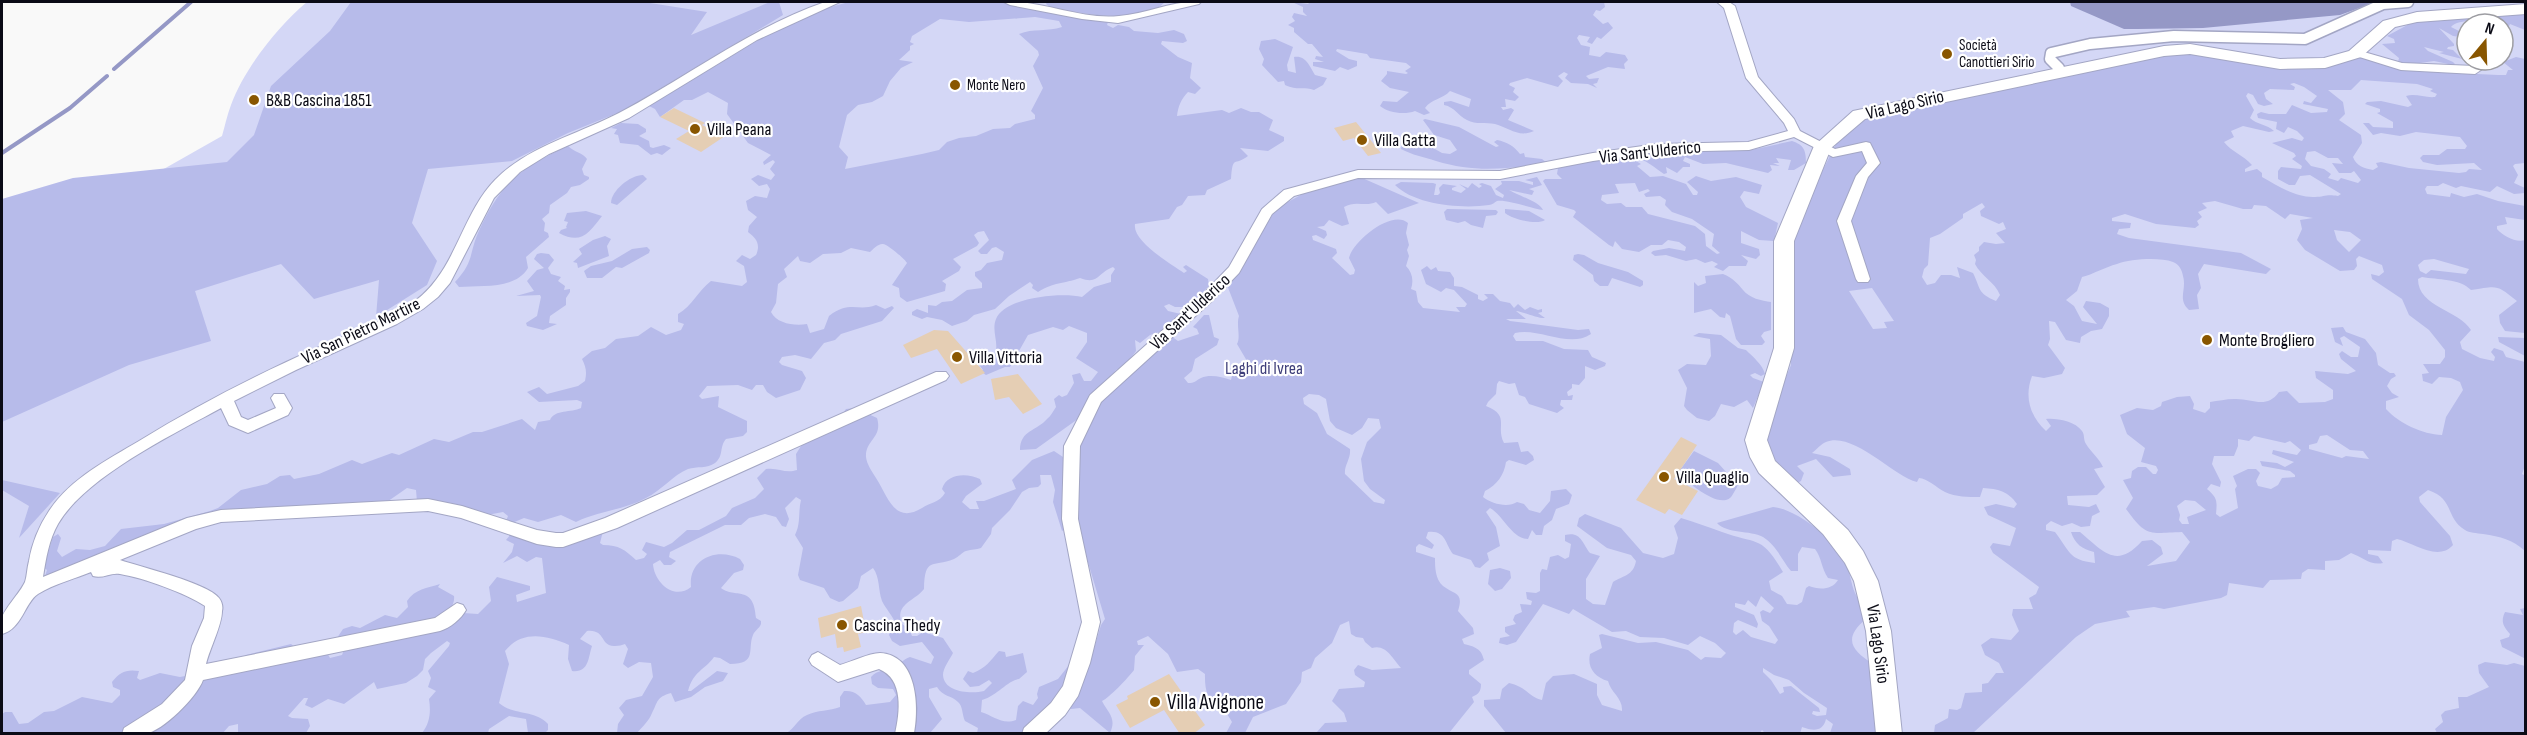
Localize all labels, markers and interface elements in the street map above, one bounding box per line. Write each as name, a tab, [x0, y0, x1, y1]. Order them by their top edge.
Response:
north arrow	[2455, 12, 2515, 72]
text: N	[2482, 19, 2497, 40]
place label: Società Canottieri Sirio	[1959, 36, 2034, 72]
marker: Società Canottieri Sirio	[1940, 47, 1954, 61]
place label: Monte Nero	[967, 76, 1026, 95]
marker: Monte Nero	[948, 78, 962, 92]
street label: Via Lago Sirio	[1864, 86, 1946, 124]
place label: B&B Cascina 1851	[266, 90, 372, 111]
marker: B&B Cascina 1851	[247, 93, 261, 107]
place label: Villa Peana	[707, 119, 771, 140]
marker: Villa Peana	[688, 122, 702, 136]
place label: Villa Gatta	[1374, 130, 1436, 151]
marker: Villa Gatta	[1355, 133, 1369, 147]
street label: Via Sant'Ulderico	[1598, 136, 1702, 168]
street label: Via Sant'Ulderico	[1145, 269, 1235, 355]
street label: Via San Pietro Martire	[298, 293, 424, 369]
place label: Monte Brogliero	[2219, 330, 2315, 351]
marker: Monte Brogliero	[2200, 333, 2214, 347]
place label: Villa Vittoria	[969, 347, 1042, 368]
marker: Villa Vittoria	[950, 350, 964, 364]
park label: Laghi di Ivrea	[1225, 358, 1303, 379]
place label: Villa Quaglio	[1676, 467, 1749, 488]
marker: Villa Quaglio	[1657, 470, 1671, 484]
street label: Via Lago Sirio	[1862, 603, 1894, 685]
place label: Cascina Thedy	[854, 615, 940, 636]
marker: Cascina Thedy	[835, 618, 849, 632]
place label: Villa Avignone	[1167, 690, 1264, 715]
marker: Villa Avignone	[1148, 695, 1162, 709]

